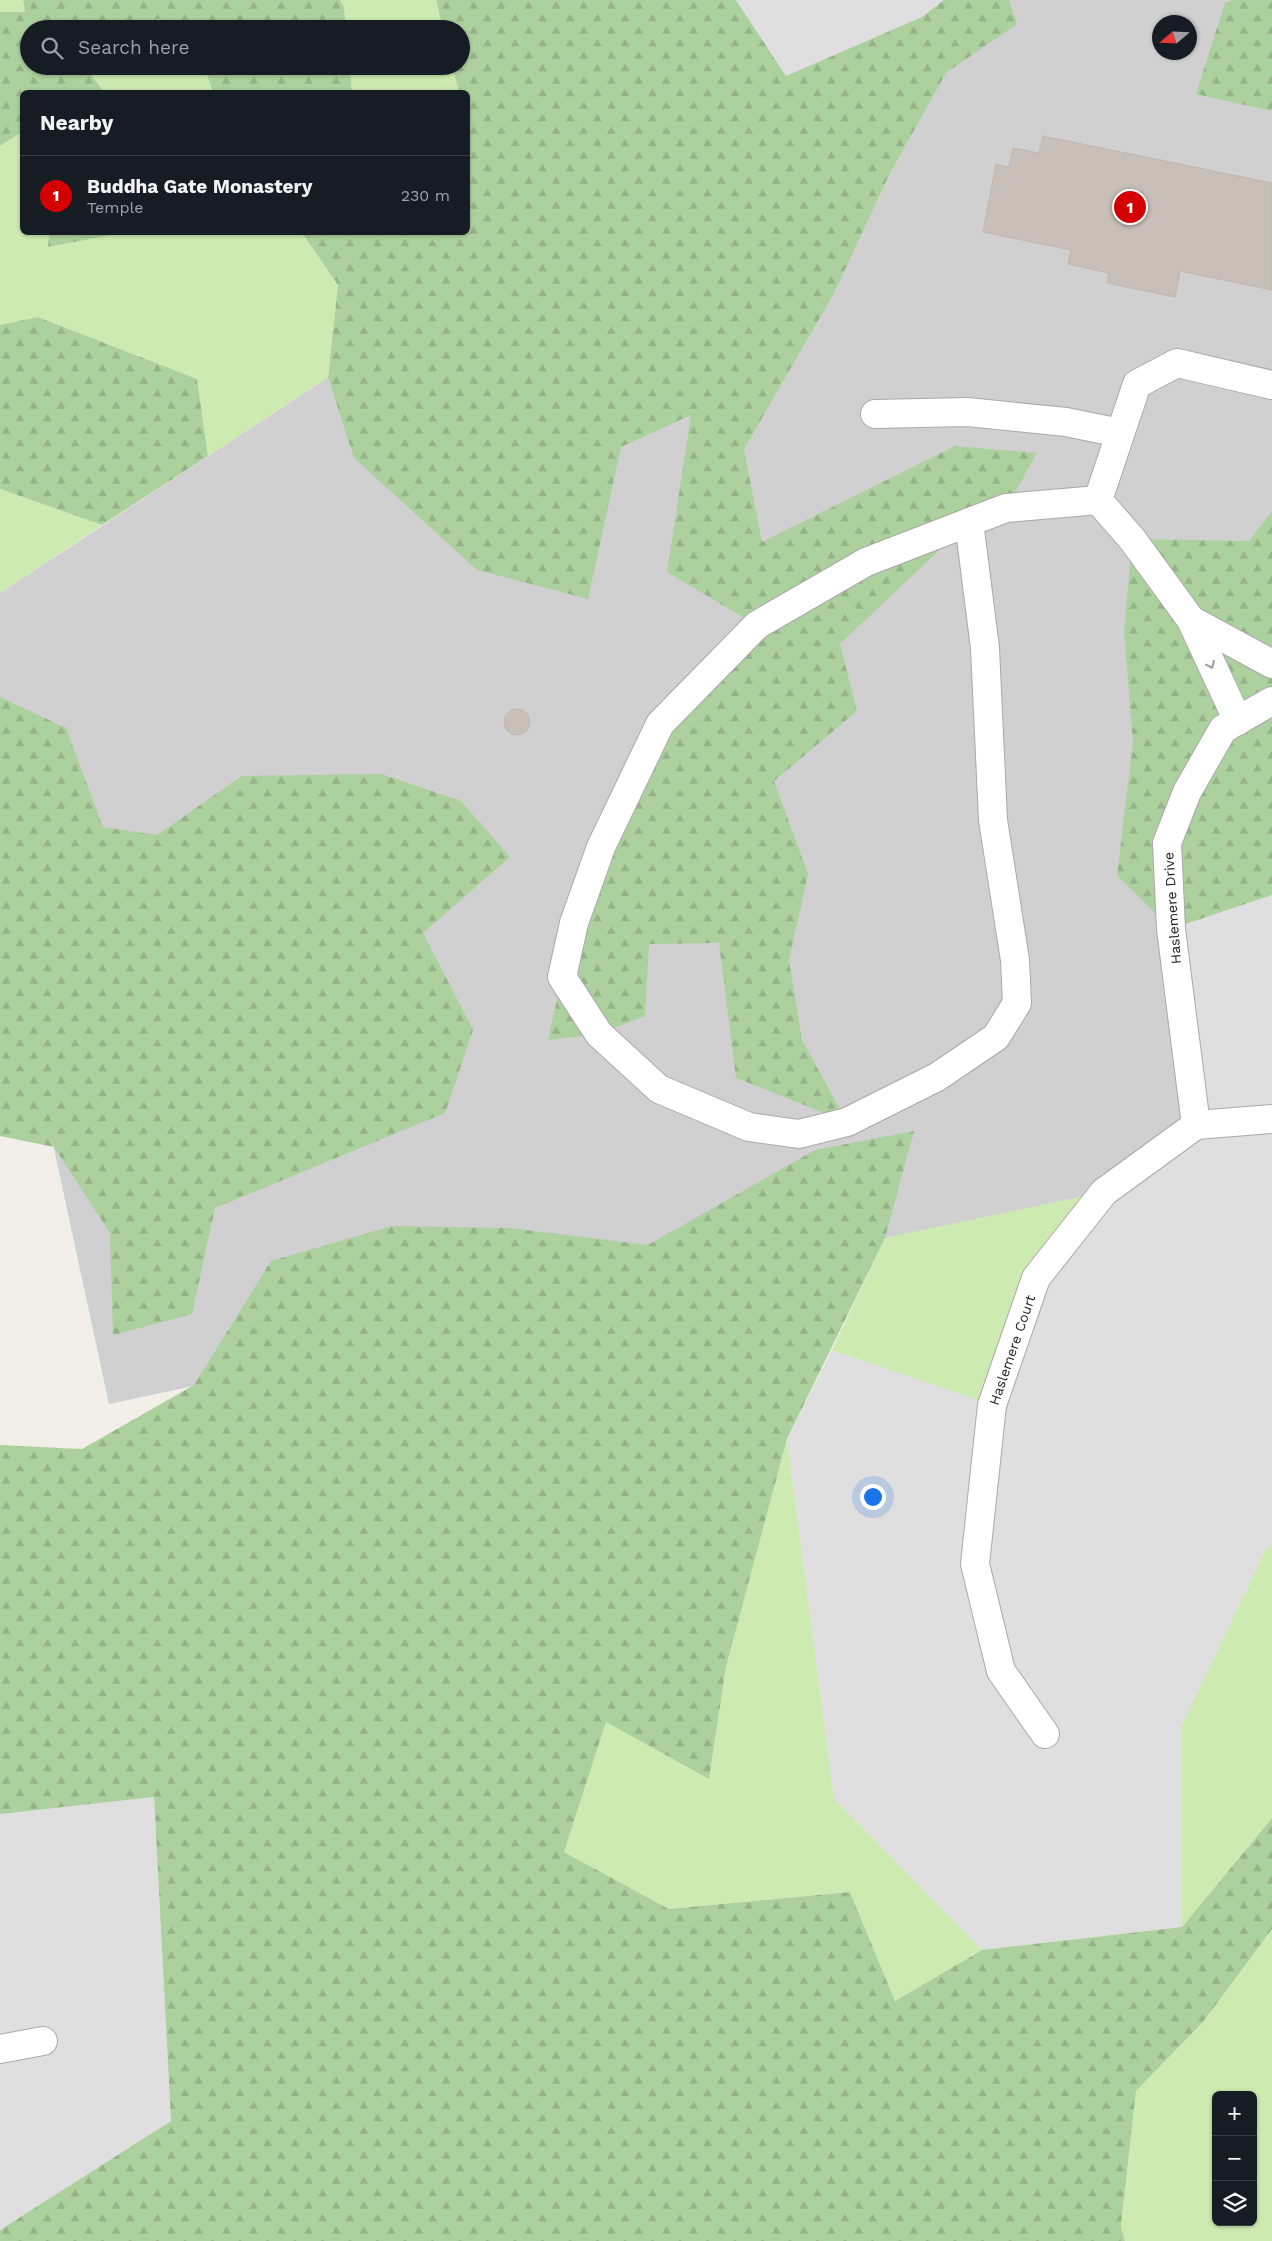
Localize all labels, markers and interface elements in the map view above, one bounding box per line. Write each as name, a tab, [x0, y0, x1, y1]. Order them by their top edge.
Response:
north arrow	[1152, 15, 1197, 60]
search box	[20, 20, 470, 75]
icon: search	[38, 34, 66, 62]
text: Search here	[78, 36, 189, 59]
text: Nearby	[40, 110, 113, 135]
text: Buddha Gate Monastery	[87, 175, 312, 198]
text: 1	[53, 186, 59, 205]
text: 230 m	[401, 186, 450, 205]
pin: 1	[1114, 188, 1146, 226]
text: Temple	[87, 198, 144, 217]
one-way arrow	[1205, 660, 1216, 669]
street label: Haslemere Drive	[1160, 851, 1184, 965]
street label: Haslemere Court	[986, 1293, 1038, 1407]
your location	[860, 1484, 886, 1510]
map controls	[1212, 2091, 1257, 2226]
button: +	[1212, 2091, 1257, 2136]
button: −	[1212, 2136, 1257, 2181]
button: layers	[1212, 2181, 1257, 2226]

